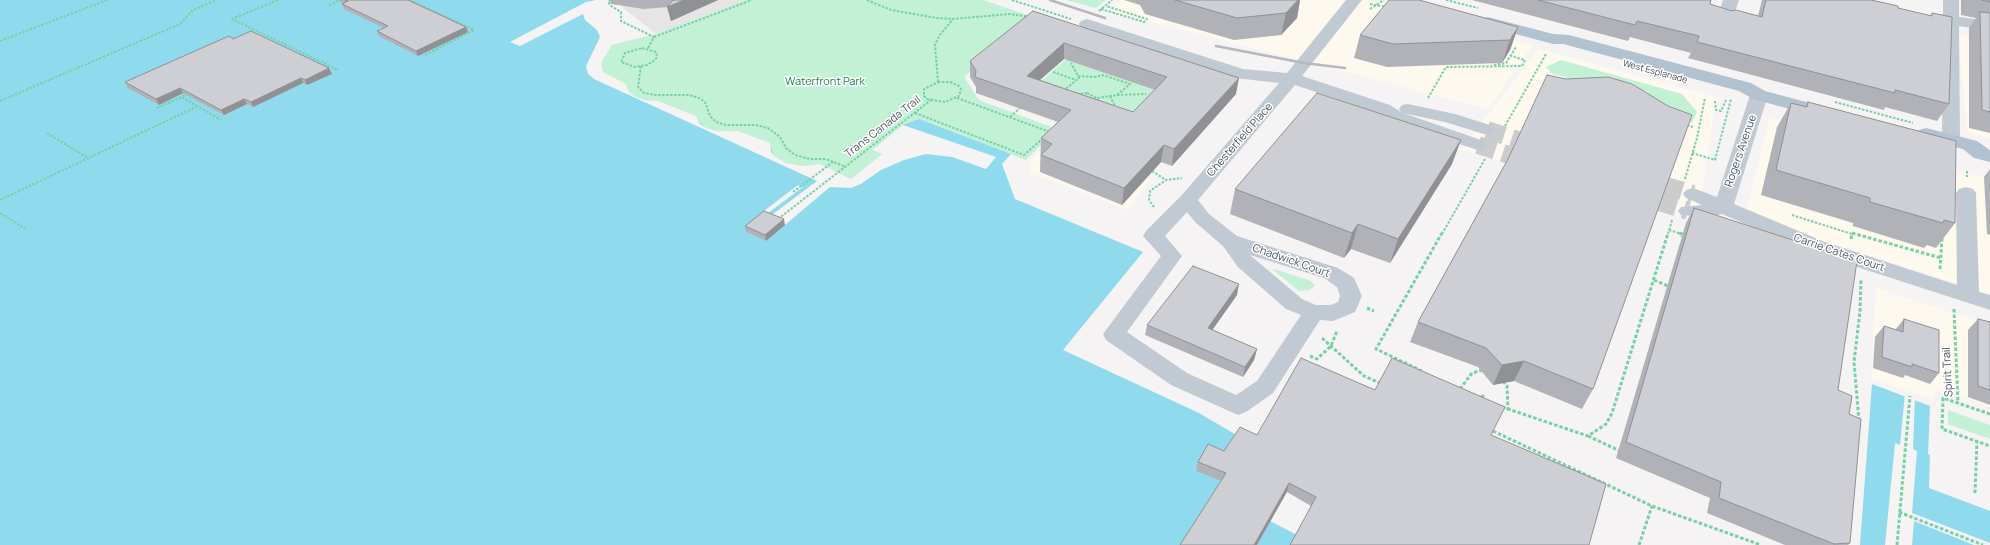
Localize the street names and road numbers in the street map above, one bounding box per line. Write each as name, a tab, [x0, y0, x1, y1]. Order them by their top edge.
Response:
street label: West Esplanade	[1621, 58, 1689, 86]
street label: Trans Canada Trail	[842, 93, 924, 161]
street label: Chesterfield Place	[1204, 100, 1276, 180]
street label: Rogers Avenue	[1722, 113, 1760, 189]
street label: Carrie Cates Court	[1792, 231, 1886, 275]
street label: Chadwick Court	[1251, 242, 1331, 280]
street label: Spirit Trail	[1940, 347, 1956, 397]

